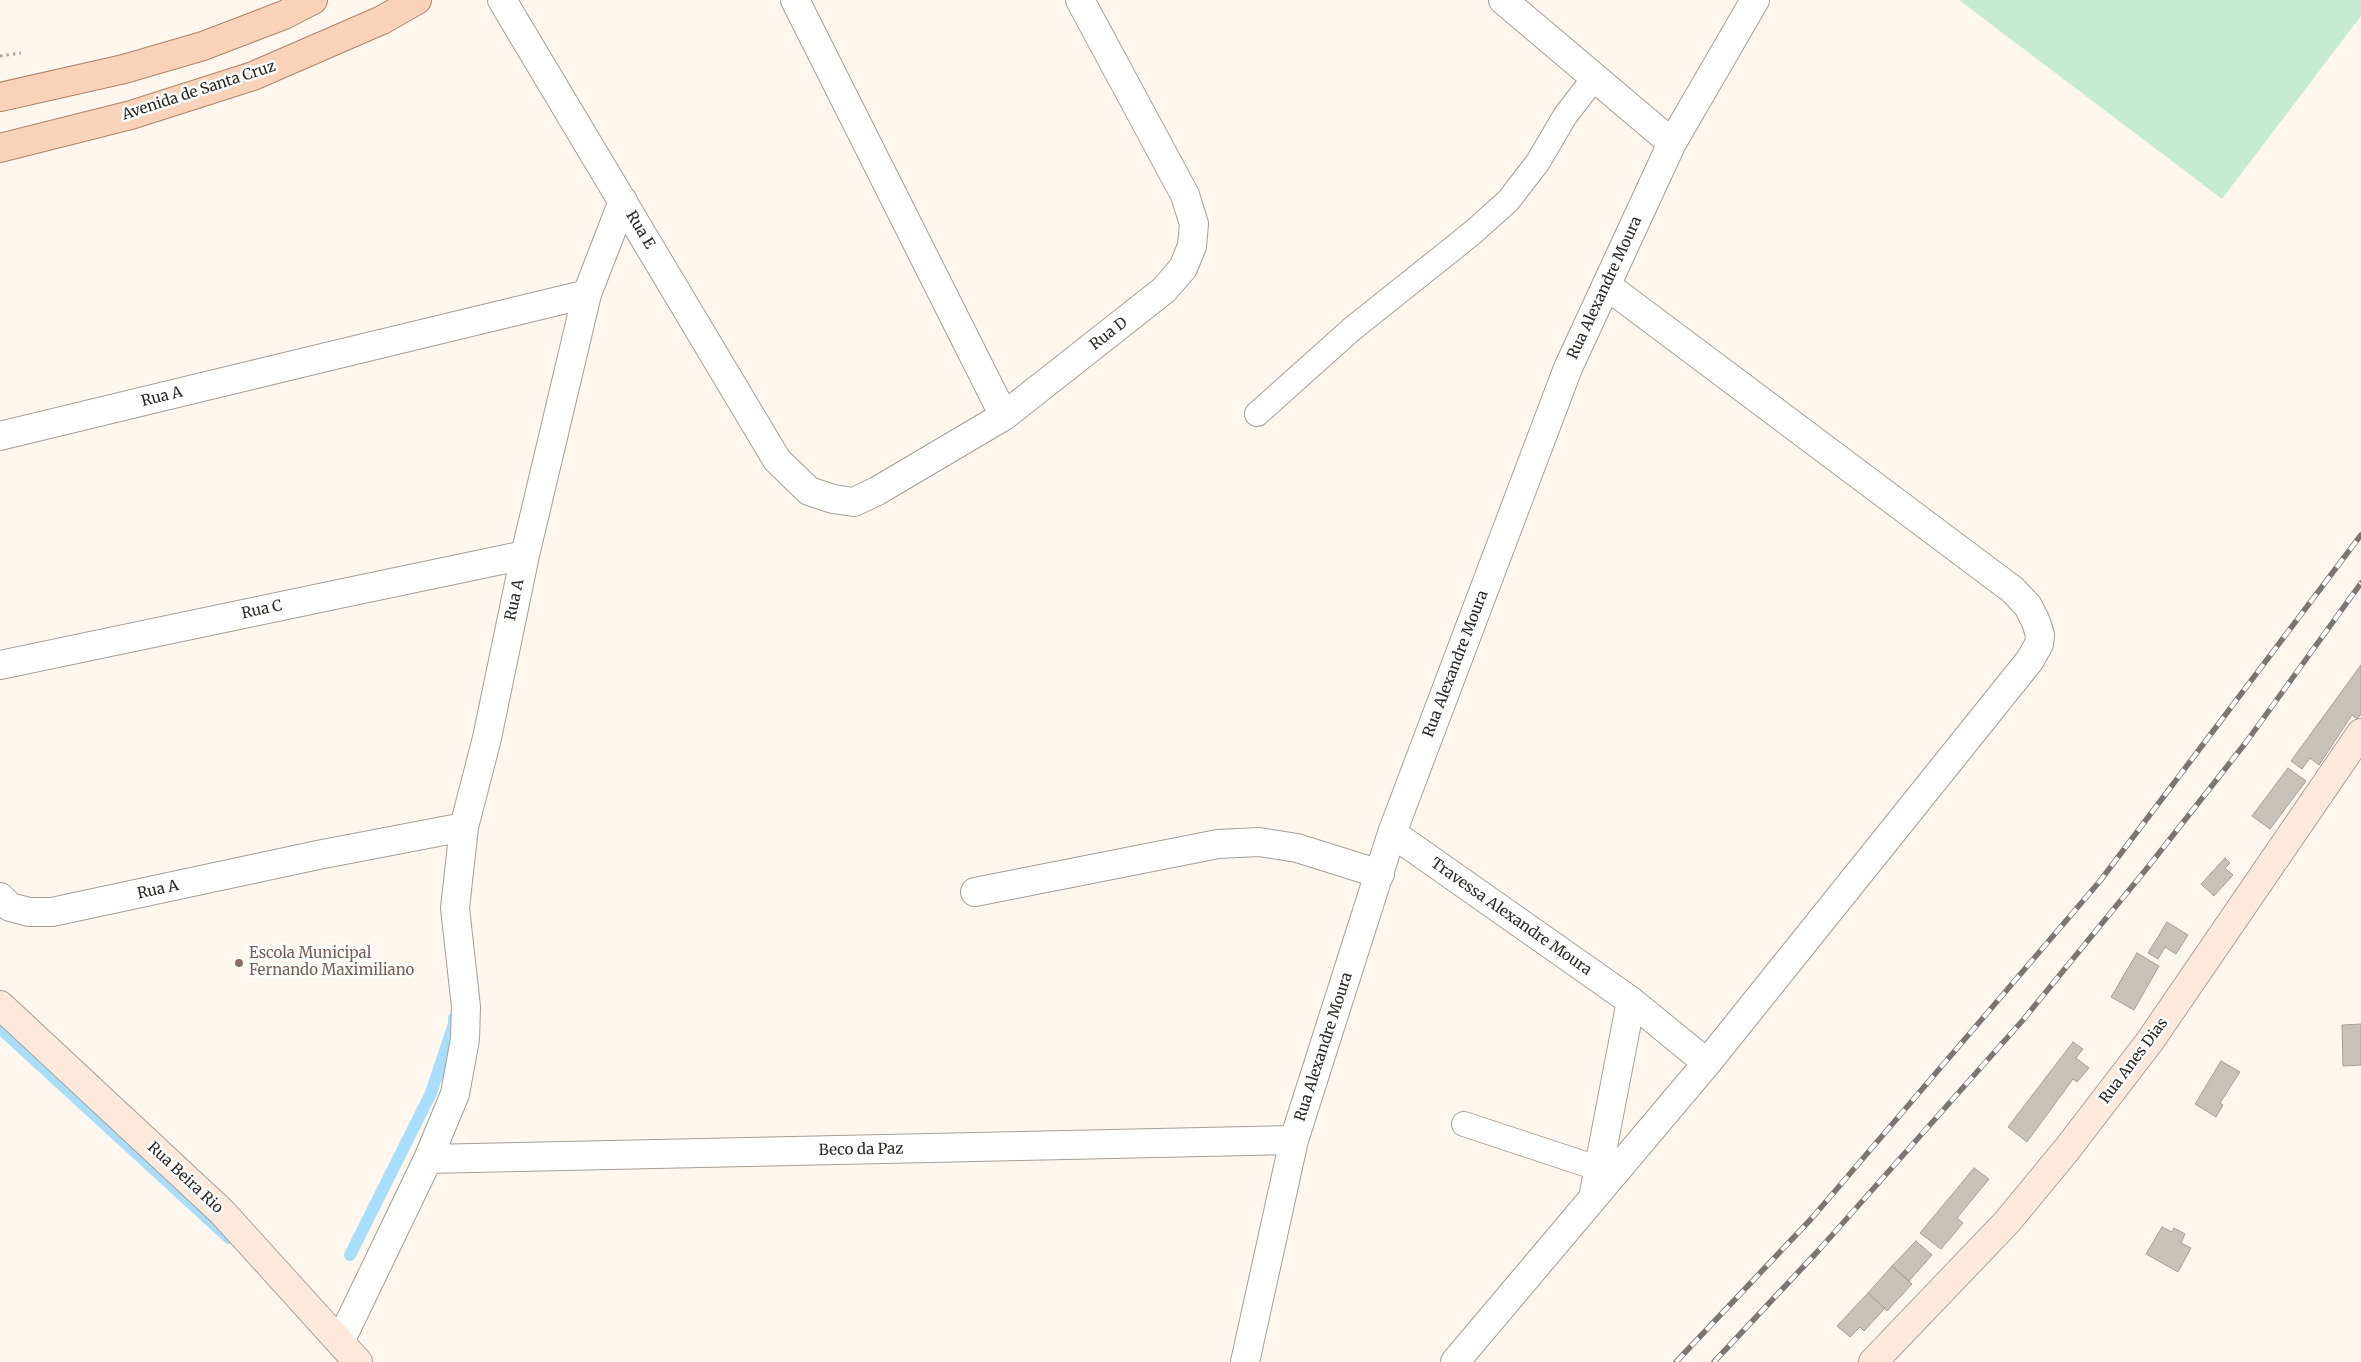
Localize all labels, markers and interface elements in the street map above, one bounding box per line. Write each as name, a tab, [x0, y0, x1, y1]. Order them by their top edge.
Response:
street label: Avenida de Santa Cruz	[120, 58, 278, 124]
street label: Rua E	[622, 208, 658, 252]
street label: Rua Alexandre Moura	[1564, 214, 1646, 362]
street label: Rua D	[1087, 314, 1131, 354]
street label: Rua A	[140, 383, 184, 411]
street label: Rua A	[502, 578, 528, 622]
street label: Rua Alexandre Moura	[1420, 588, 1492, 740]
street label: Rua C	[240, 597, 284, 623]
street label: Travessa Alexandre Moura	[1427, 855, 1595, 979]
street label: Rua A	[136, 877, 180, 903]
place label: Escola Municipal Fernando Maximiliano	[249, 945, 414, 980]
marker: Escola Municipal Fernando Maximiliano	[233, 957, 245, 969]
street label: Rua Alexandre Moura	[1291, 970, 1357, 1124]
street label: Rua Anes Dias	[2096, 1015, 2172, 1107]
street label: Rua Beira Rio	[144, 1139, 226, 1217]
street label: Beco da Paz	[819, 1140, 903, 1160]

